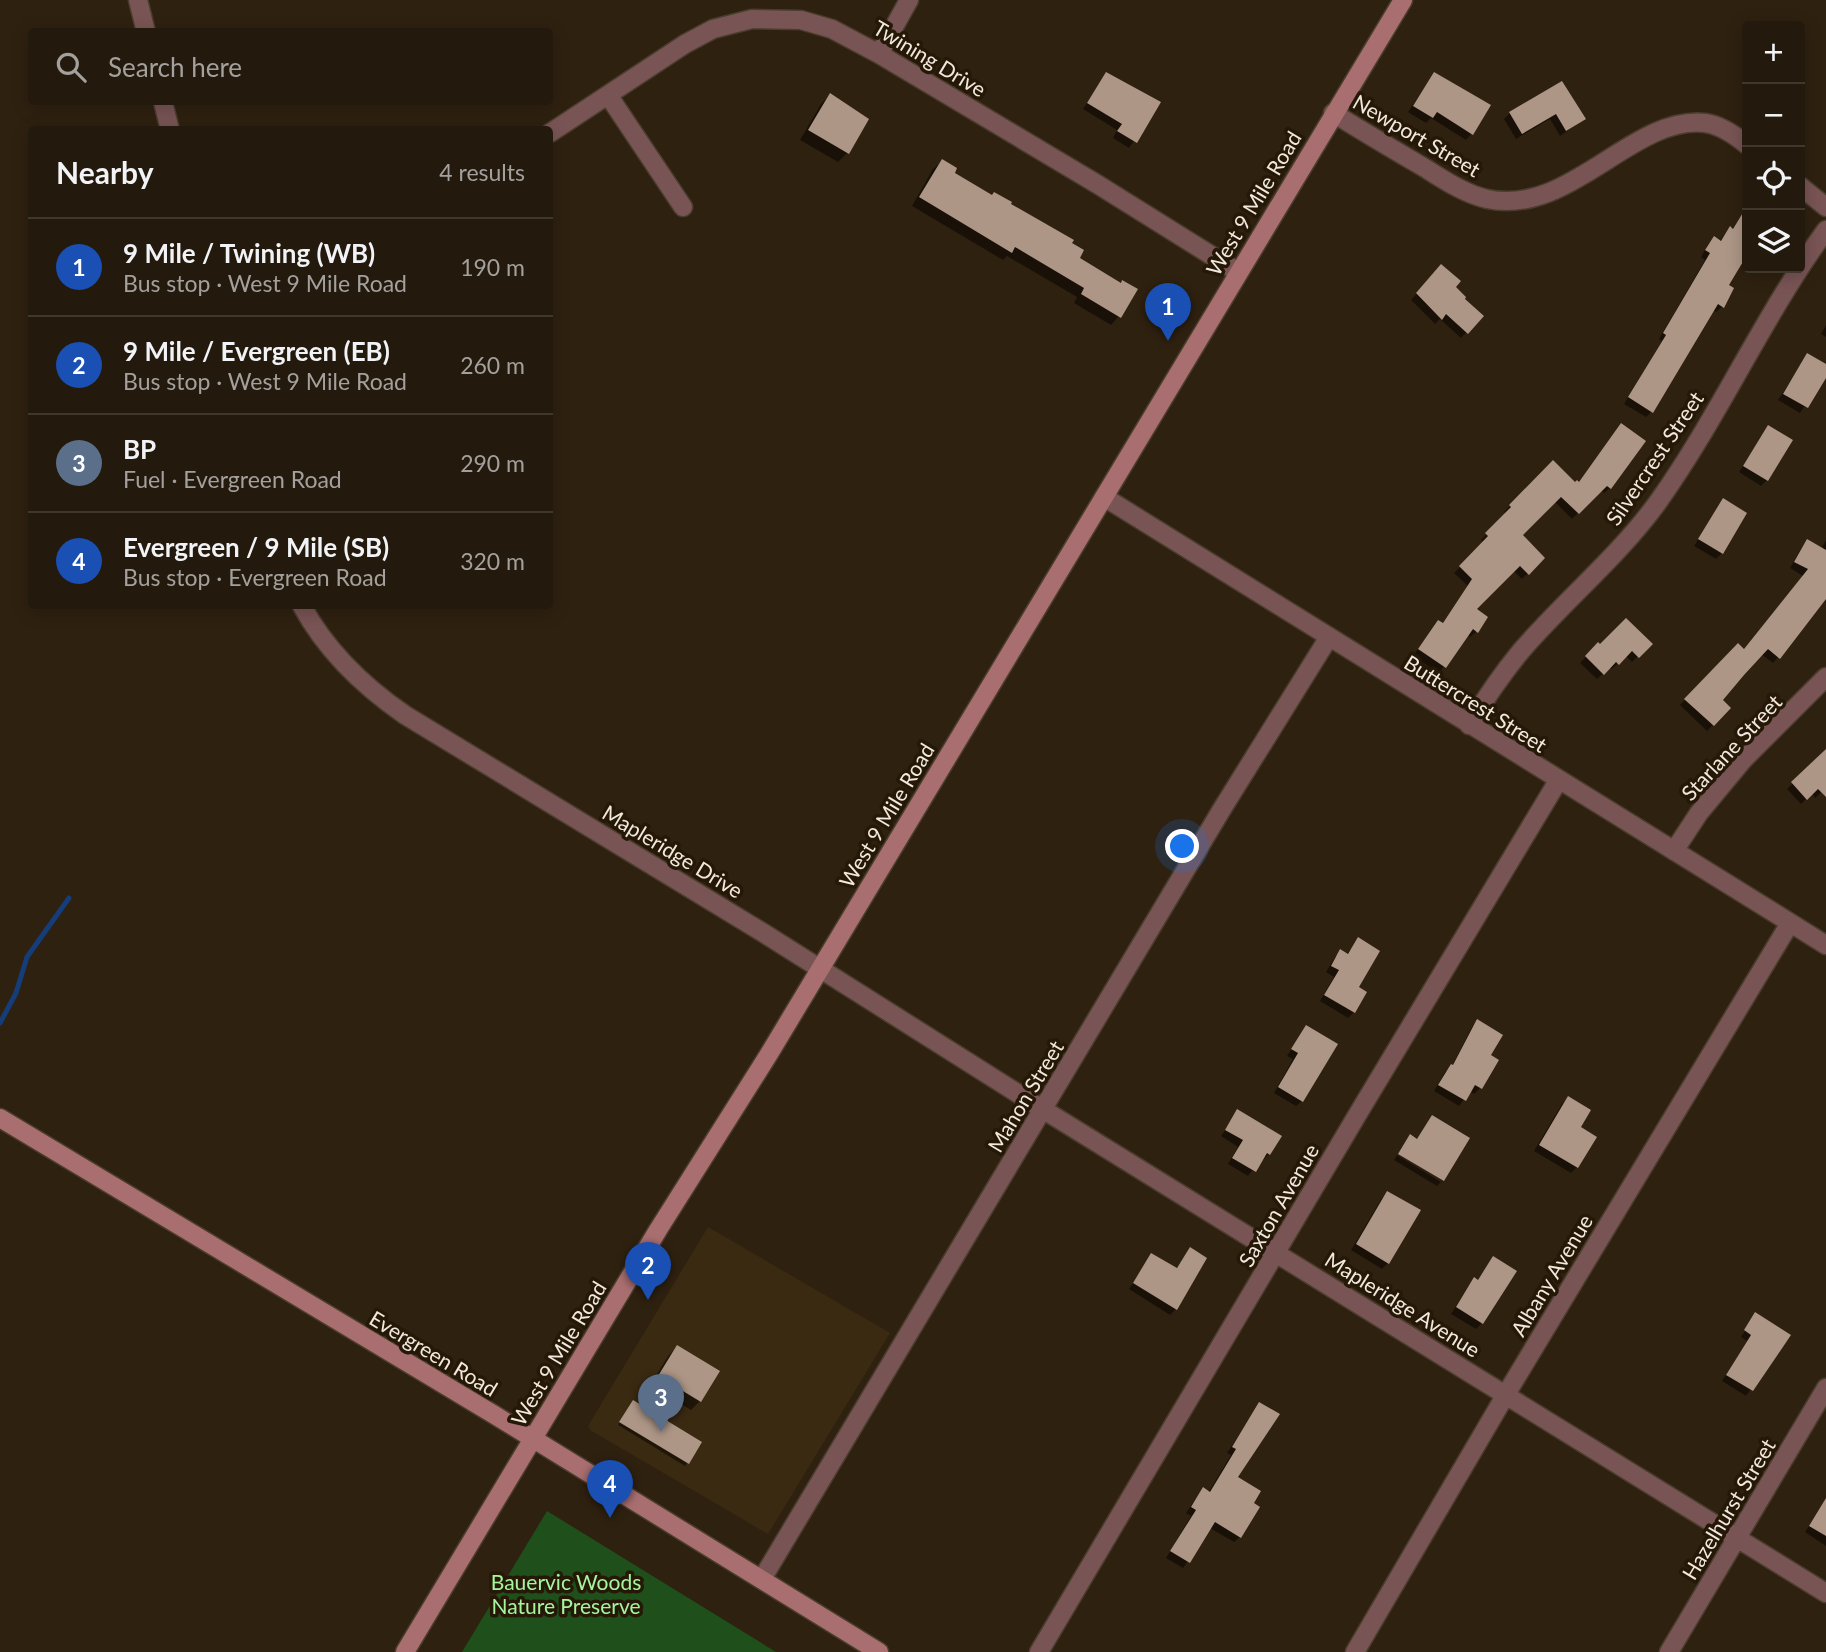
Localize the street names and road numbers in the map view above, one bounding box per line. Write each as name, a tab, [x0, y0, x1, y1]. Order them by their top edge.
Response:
street label: Twining Drive	[869, 15, 991, 101]
street label: Newport Street	[1349, 88, 1485, 182]
street label: West 9 Mile Road	[1200, 126, 1306, 280]
street label: Silvercrest Street	[1600, 386, 1708, 530]
street label: Buttercrest Street	[1400, 649, 1552, 757]
street label: Starlane Street	[1676, 689, 1787, 805]
street label: West 9 Mile Road	[833, 738, 939, 892]
street label: Mapleridge Drive	[598, 799, 748, 903]
street label: Mahon Street	[982, 1035, 1068, 1156]
street label: Saxton Avenue	[1233, 1139, 1323, 1271]
street label: Albany Avenue	[1505, 1210, 1597, 1340]
street label: Mapleridge Avenue	[1321, 1246, 1485, 1362]
street label: West 9 Mile Road	[505, 1276, 611, 1430]
street label: Evergreen Road	[366, 1305, 502, 1401]
street label: Hazelhurst Street	[1676, 1434, 1780, 1584]

